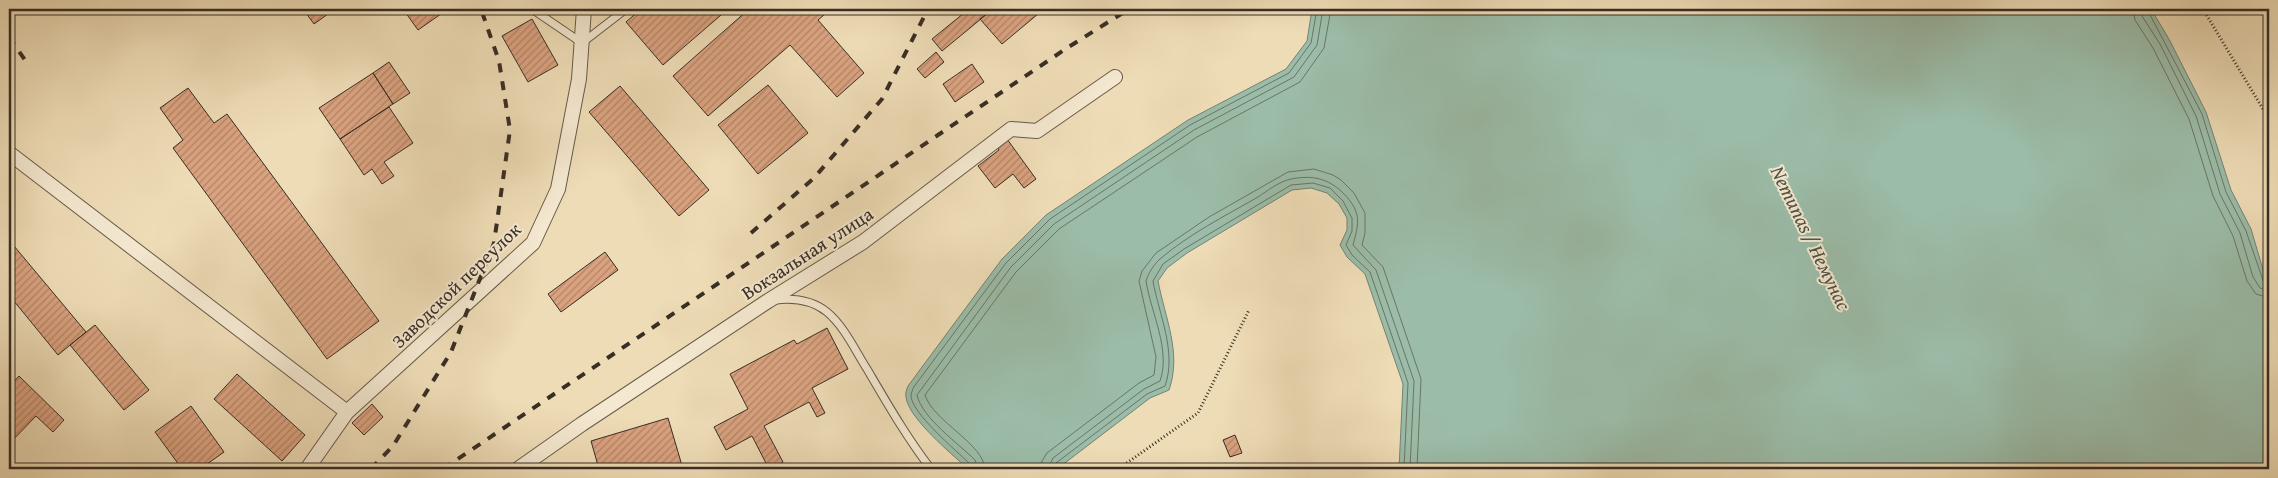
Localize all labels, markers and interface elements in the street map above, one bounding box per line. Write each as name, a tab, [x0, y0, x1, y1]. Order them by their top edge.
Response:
water label: Nemunas / Немунас	[1763, 160, 1859, 316]
street label: Вокзальная улица	[736, 200, 878, 306]
street label: Заводской переулок	[385, 216, 527, 354]

